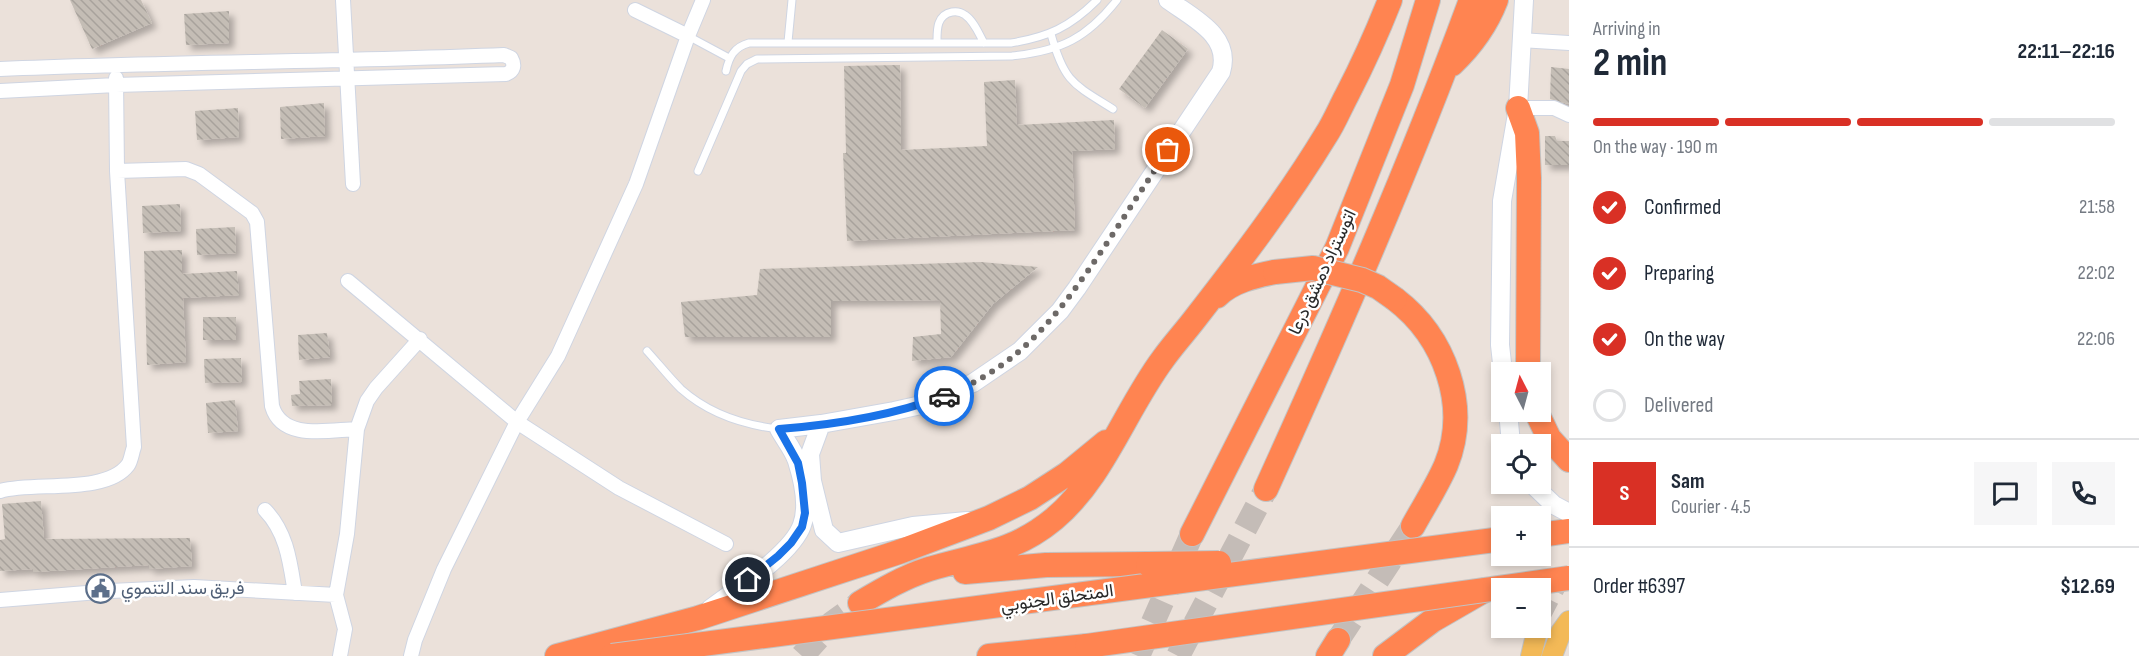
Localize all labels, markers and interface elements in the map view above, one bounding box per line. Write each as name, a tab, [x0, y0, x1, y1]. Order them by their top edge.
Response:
text: Arriving in	[1593, 17, 1661, 41]
text: 22:11–22:16	[2018, 38, 2115, 65]
text: 2 min	[1593, 40, 1667, 87]
pin	[1142, 124, 1193, 175]
icon: bag	[1151, 133, 1184, 166]
text: On the way · 190 m	[1593, 135, 1718, 159]
icon: check	[1593, 191, 1626, 224]
text: Confirmed	[1644, 194, 1721, 221]
text: 21:58	[2079, 195, 2115, 219]
street label: اتوستراد دمشق درعا	[1284, 206, 1361, 338]
icon: check	[1593, 257, 1626, 290]
text: Preparing	[1644, 260, 1714, 287]
text: 22:02	[2078, 261, 2115, 285]
icon: check	[1593, 323, 1626, 356]
text: On the way	[1644, 326, 1725, 353]
text: 22:06	[2077, 327, 2115, 351]
north arrow	[1491, 362, 1551, 422]
map controls	[1491, 362, 1551, 638]
courier	[914, 366, 974, 426]
icon: car	[928, 380, 961, 413]
text: Delivered	[1644, 392, 1713, 419]
button: locate	[1491, 434, 1551, 494]
button: chat	[1974, 462, 2037, 525]
button: phone	[2052, 462, 2115, 525]
text: Sam	[1671, 468, 1705, 495]
text: S	[1620, 480, 1629, 507]
text: Courier · 4.5	[1671, 495, 1751, 519]
button: +	[1491, 506, 1551, 566]
pin	[722, 554, 773, 605]
icon: home	[731, 563, 764, 596]
public building icon: فريق سند التنموي	[84, 572, 116, 604]
text: Order #6397	[1593, 573, 1685, 600]
text: $12.69	[2060, 573, 2115, 600]
place label: فريق سند التنموي	[121, 578, 245, 603]
button: −	[1491, 578, 1551, 638]
street label: المتحلق الجنوبي	[999, 580, 1115, 621]

